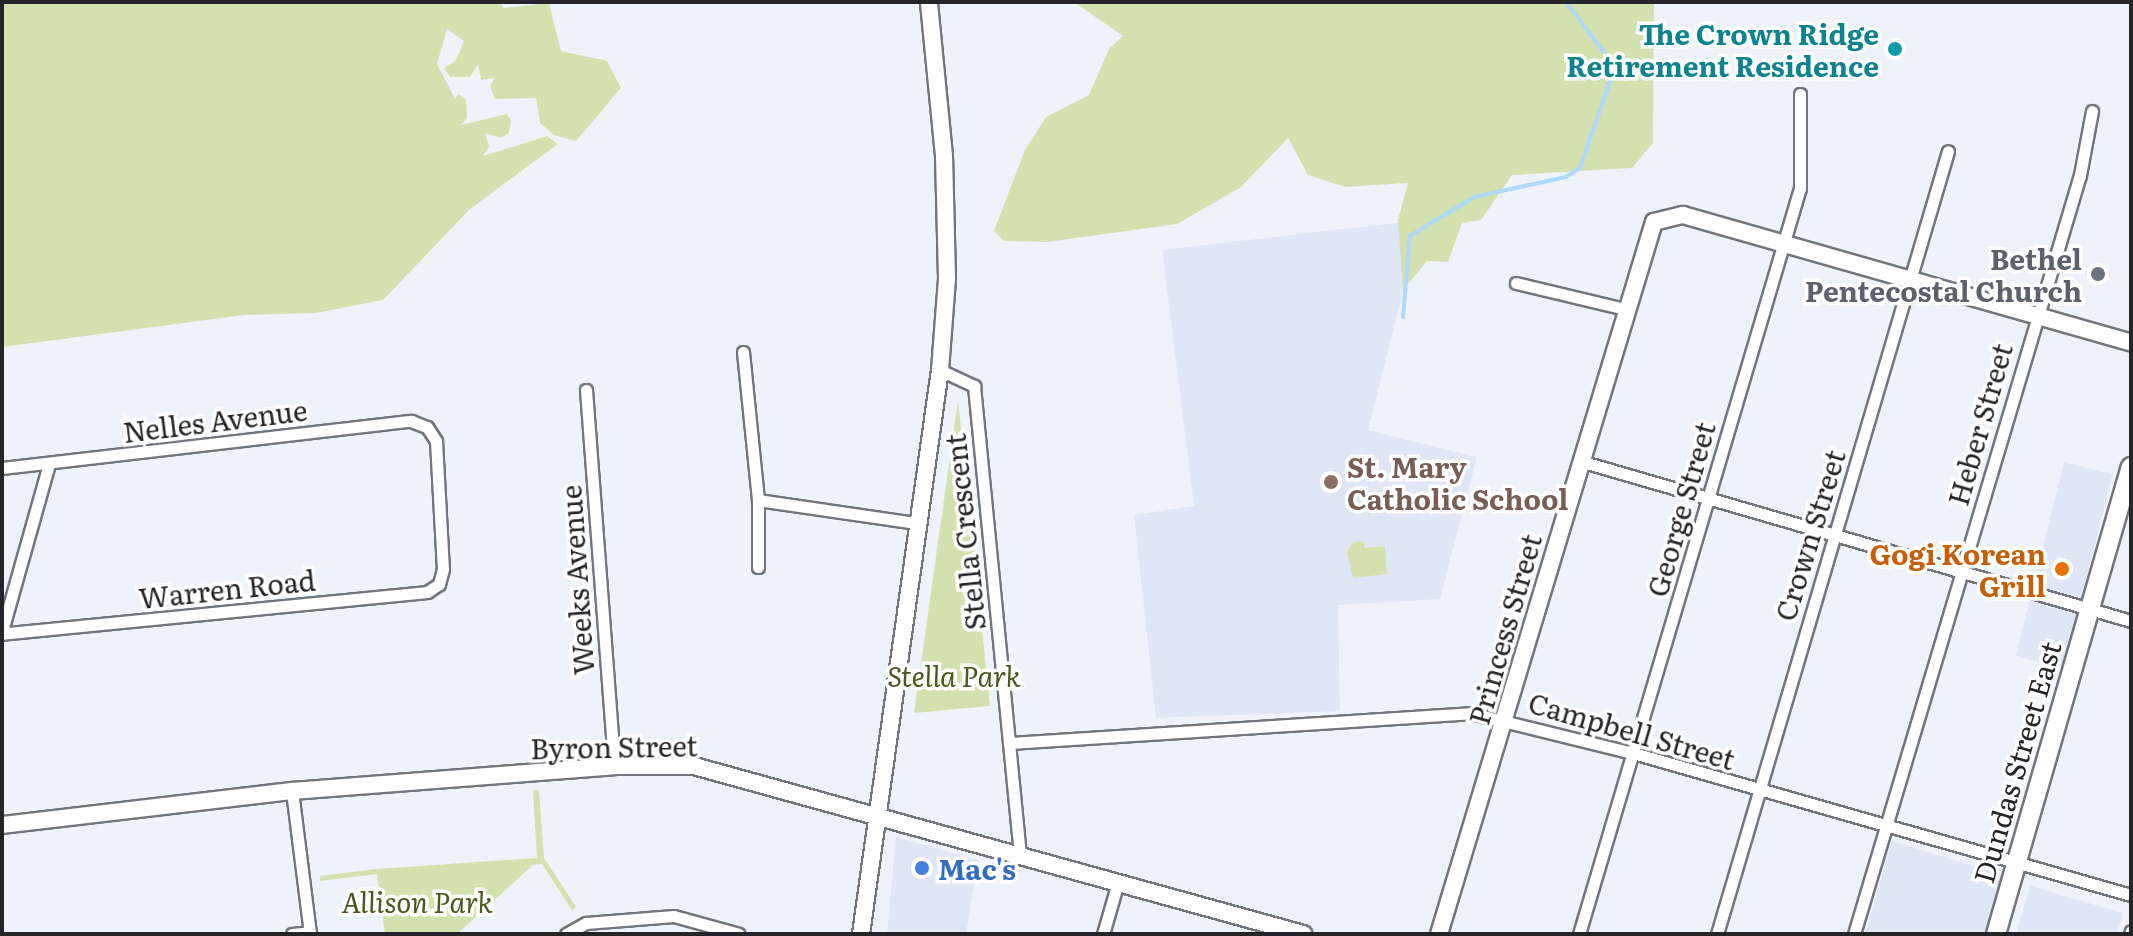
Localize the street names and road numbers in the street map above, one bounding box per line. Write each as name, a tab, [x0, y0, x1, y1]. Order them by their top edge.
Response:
street label: Heber Street	[1940, 339, 2018, 509]
street label: Nelles Avenue	[121, 392, 309, 448]
street label: George Street	[1639, 418, 1721, 600]
street label: Stella Crescent	[937, 432, 991, 632]
street label: Crown Street	[1767, 445, 1851, 625]
street label: Weeks Avenue	[553, 484, 599, 676]
street label: Princess Street	[1461, 530, 1547, 728]
street label: Warren Road	[137, 562, 317, 614]
street label: Dundas Street East	[1965, 637, 2067, 887]
street label: Campbell Street	[1525, 684, 1739, 776]
street label: Byron Street	[530, 728, 698, 764]

